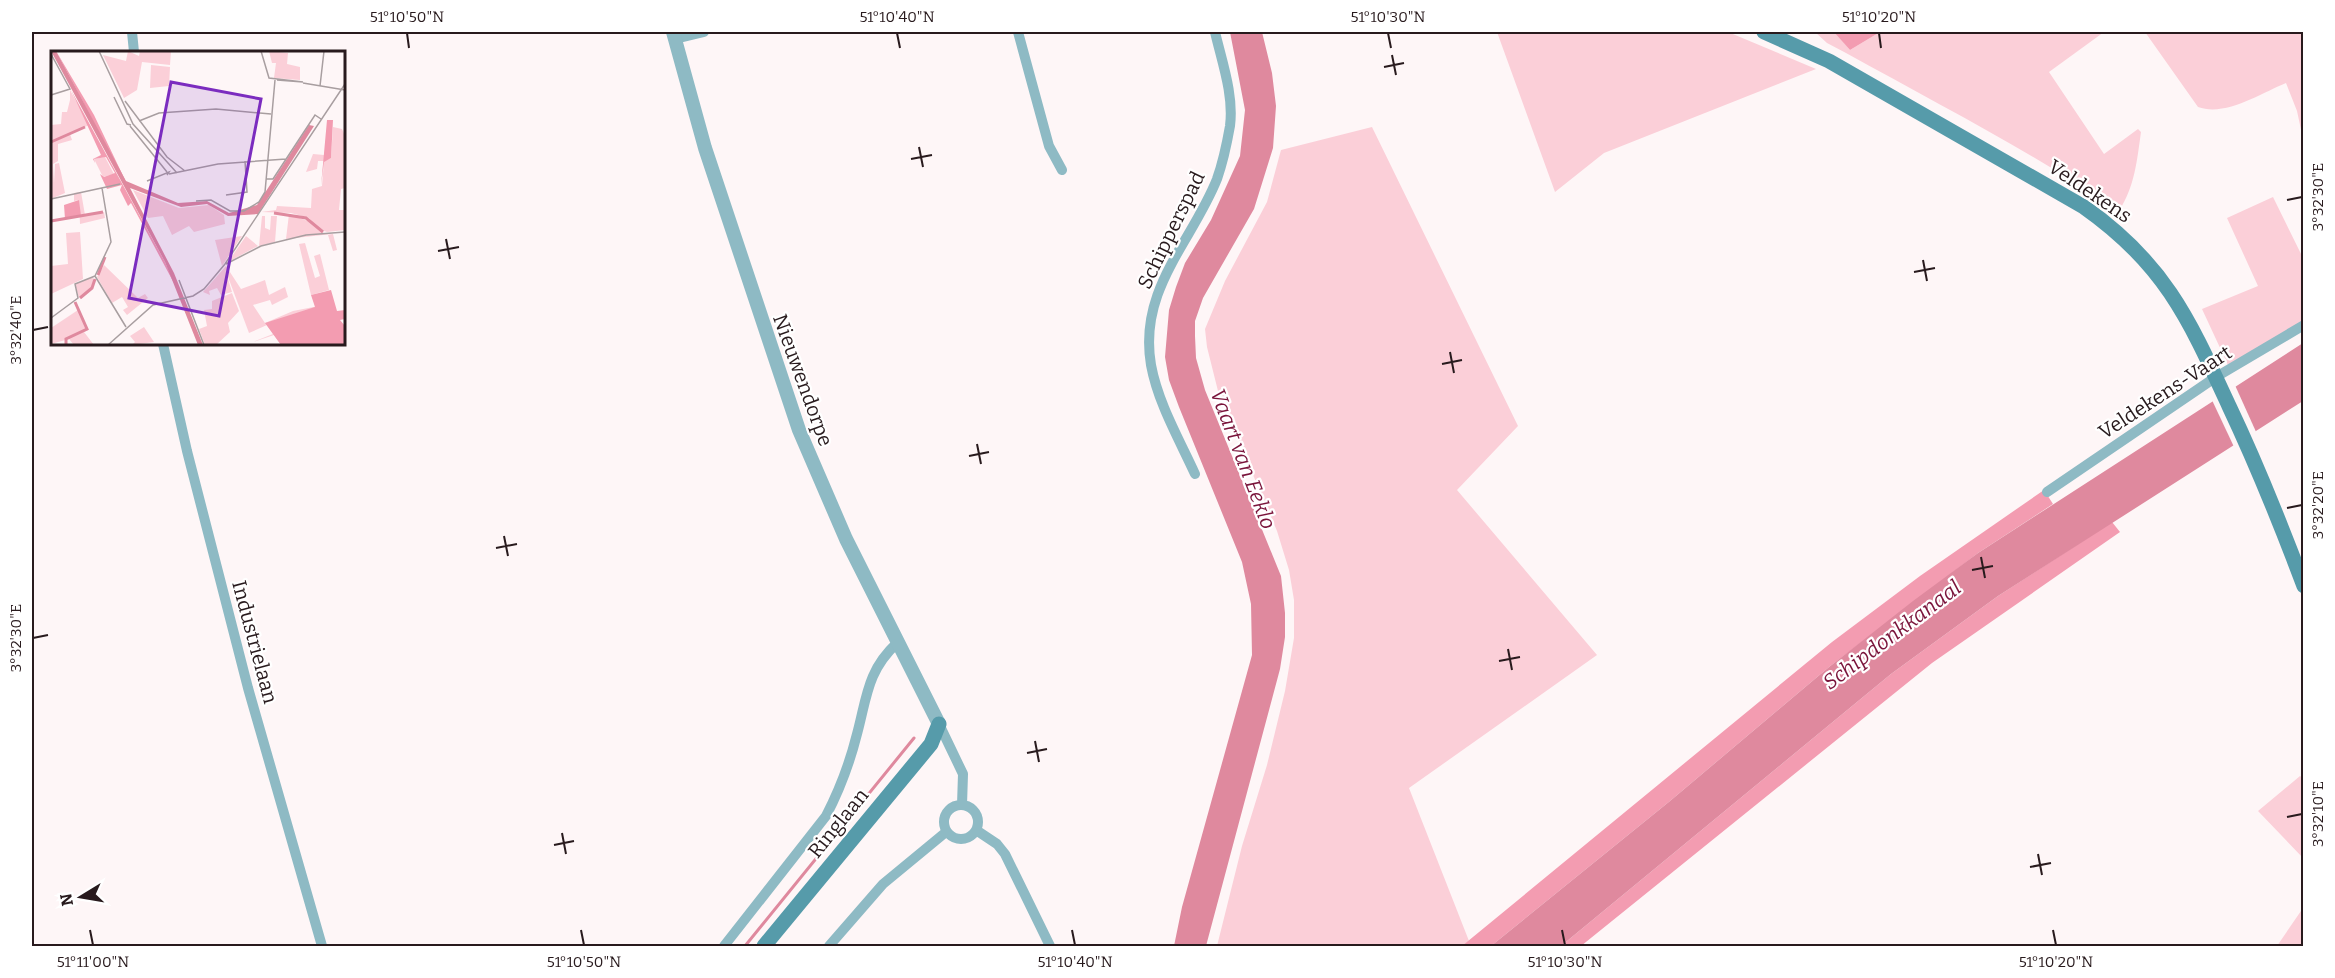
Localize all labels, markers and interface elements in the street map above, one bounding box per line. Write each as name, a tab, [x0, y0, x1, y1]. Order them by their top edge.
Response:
text: 51°10'50"N	[370, 8, 444, 26]
text: 51°10'40"N	[859, 8, 935, 26]
text: 51°10'30"N	[1351, 8, 1426, 26]
text: 51°10'20"N	[1842, 8, 1916, 26]
inset map	[51, 51, 345, 345]
street label: Veldekens	[2044, 154, 2136, 228]
text: 3°32'30"E	[2309, 163, 2327, 231]
street label: Schipperspad	[1132, 167, 1210, 293]
text: 3°32'40"E	[7, 296, 25, 364]
street label: Nieuwendorpe	[768, 311, 838, 449]
street label: Veldekens-Vaart	[2094, 340, 2236, 444]
water label: Vaart van Eeklo	[1204, 385, 1282, 533]
text: 3°32'20"E	[2309, 471, 2327, 539]
water label: Schipdonkkanaal	[1818, 574, 1966, 695]
street label: Industrielaan	[227, 578, 283, 706]
text: 3°32'30"E	[7, 604, 25, 672]
text: 3°32'10"E	[2309, 781, 2327, 847]
street label: Ringlaan	[803, 783, 873, 863]
north arrow	[51, 867, 111, 927]
text: N	[56, 892, 77, 908]
text: 51°11'00"N	[57, 953, 129, 971]
text: 51°10'50"N	[547, 953, 621, 971]
text: 51°10'40"N	[1037, 953, 1113, 971]
text: 51°10'30"N	[1528, 953, 1603, 971]
text: 51°10'20"N	[2019, 953, 2093, 971]

